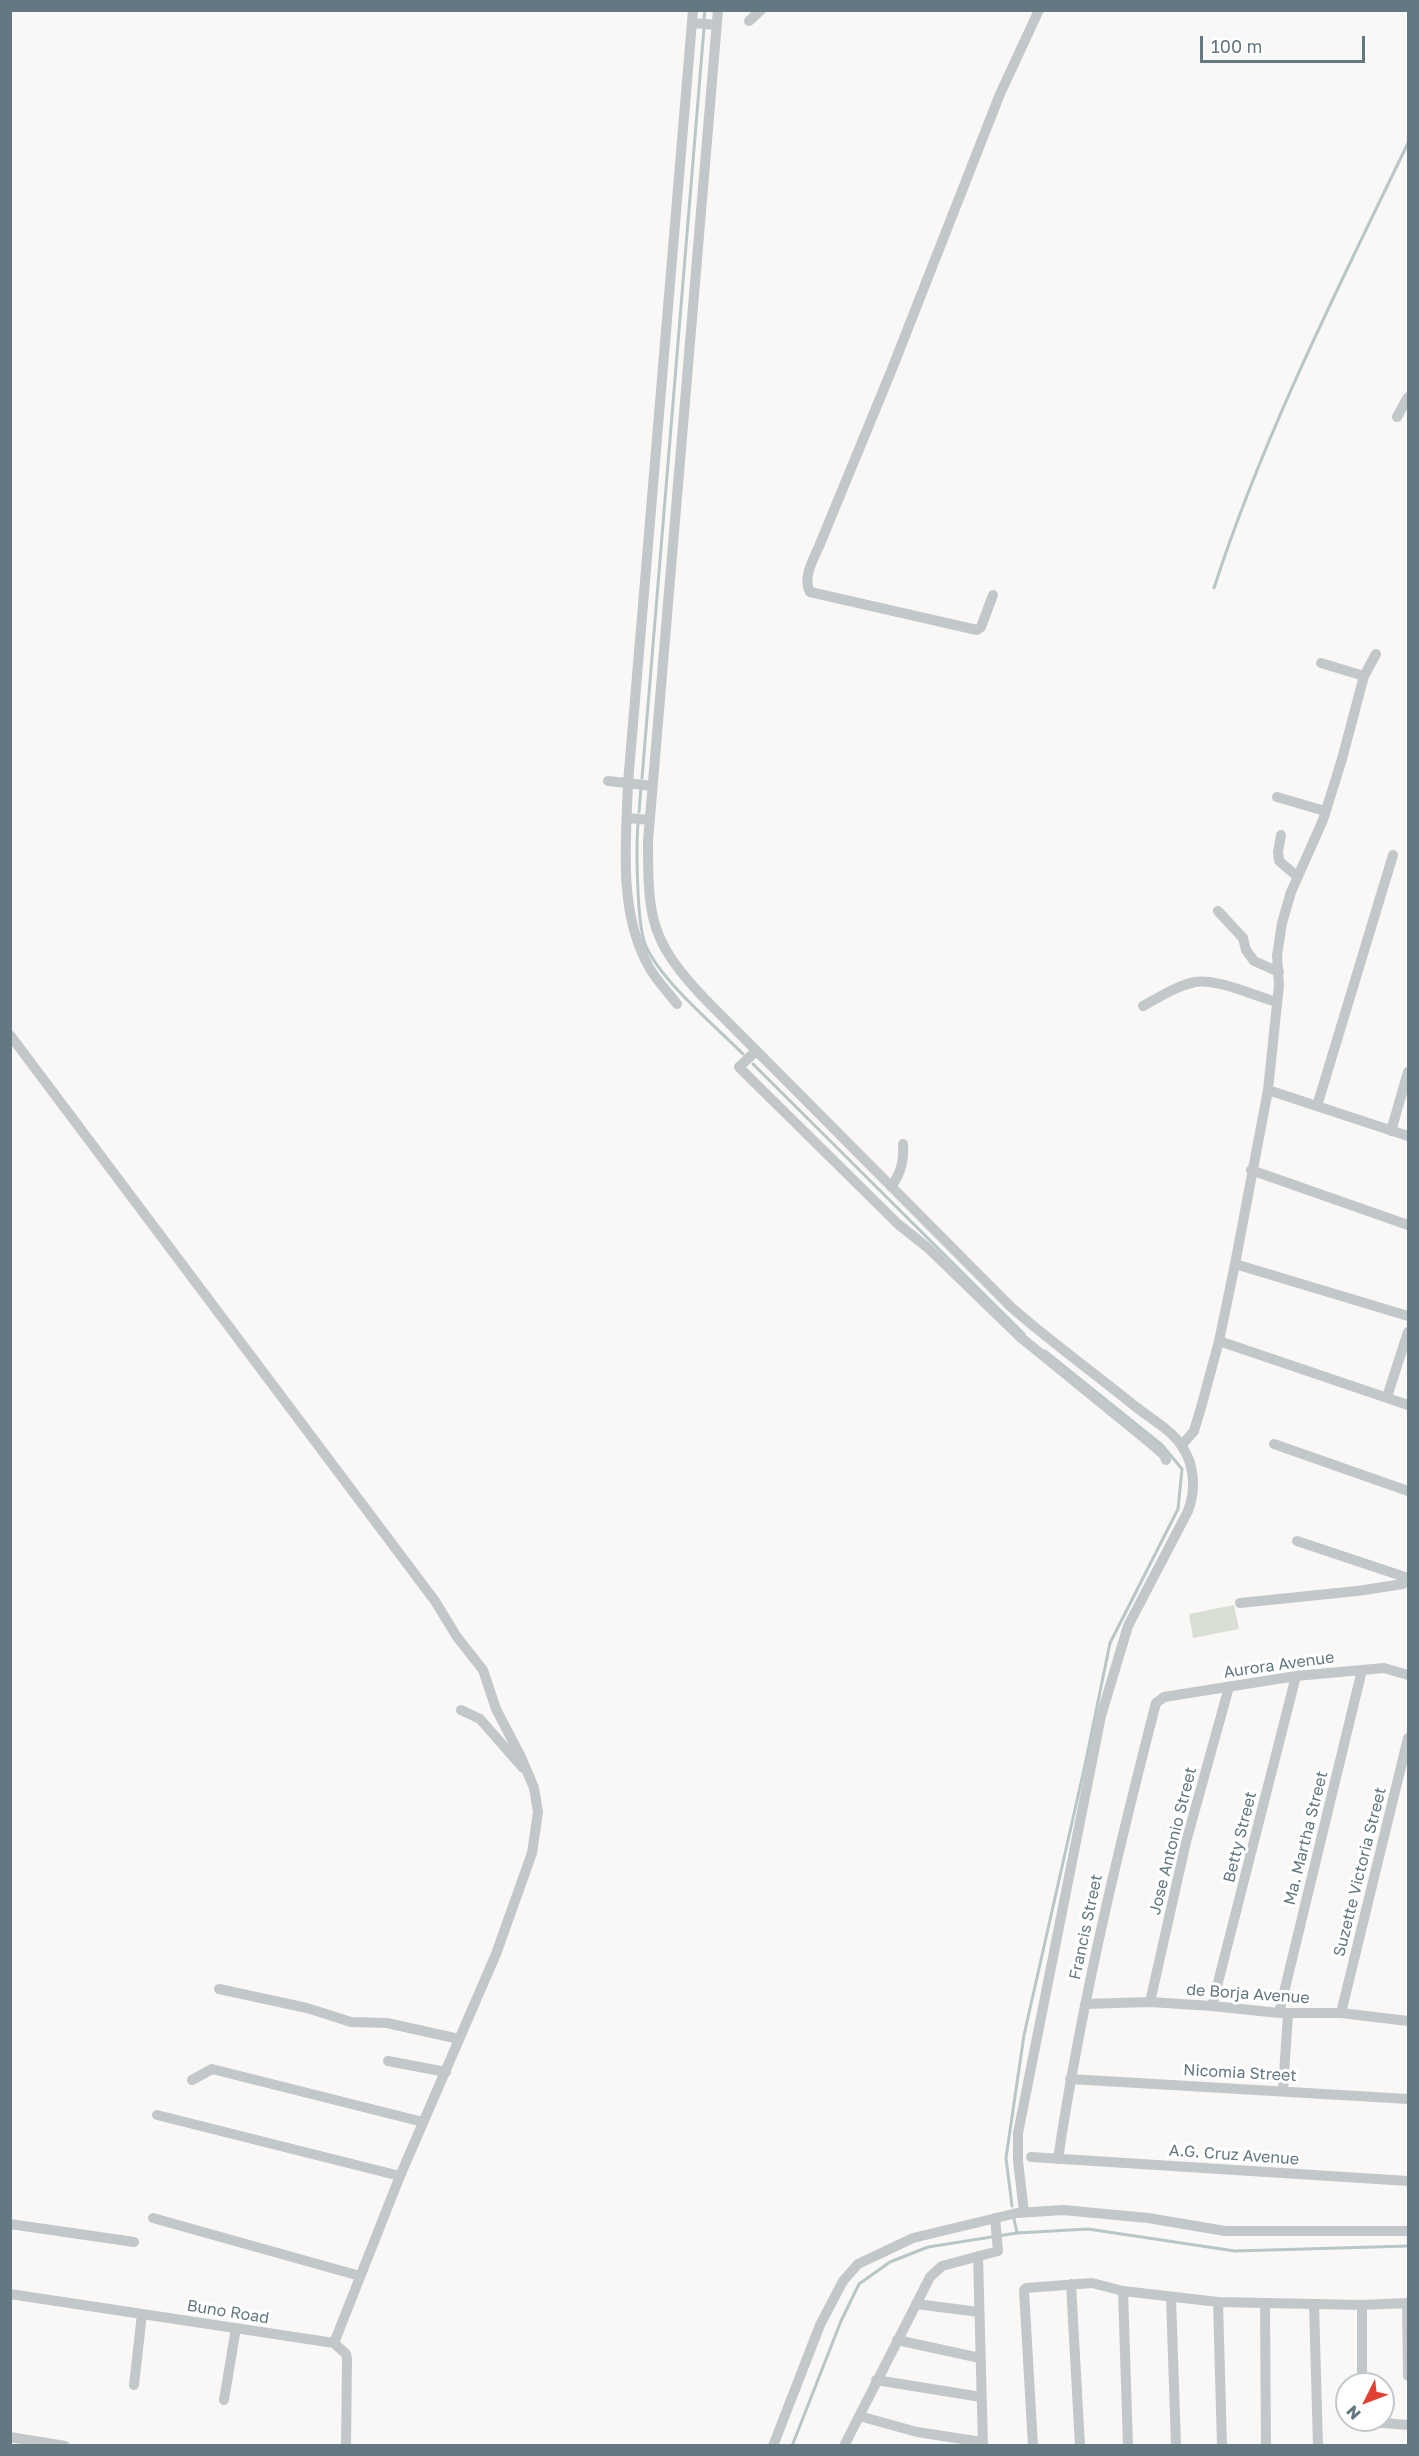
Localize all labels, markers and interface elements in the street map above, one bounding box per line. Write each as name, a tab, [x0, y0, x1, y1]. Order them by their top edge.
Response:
scale bar	[1203, 24, 1368, 62]
text: 100 m	[1211, 35, 1262, 57]
street label: Aurora Avenue	[1223, 1648, 1335, 1682]
street label: Jose Antonio Street	[1145, 1765, 1201, 1917]
street label: Ma. Martha Street	[1280, 1769, 1332, 1907]
street label: Suzette Victoria Street	[1330, 1785, 1390, 1959]
street label: Betty Street	[1219, 1789, 1261, 1885]
street label: Francis Street	[1065, 1873, 1107, 1981]
street label: de Borja Avenue	[1186, 1980, 1310, 2008]
street label: Nicomia Street	[1183, 2060, 1297, 2086]
street label: A.G. Cruz Avenue	[1168, 2141, 1300, 2169]
street label: Buno Road	[185, 2296, 271, 2328]
north arrow	[1335, 2372, 1395, 2432]
text: N	[1342, 2401, 1365, 2424]

